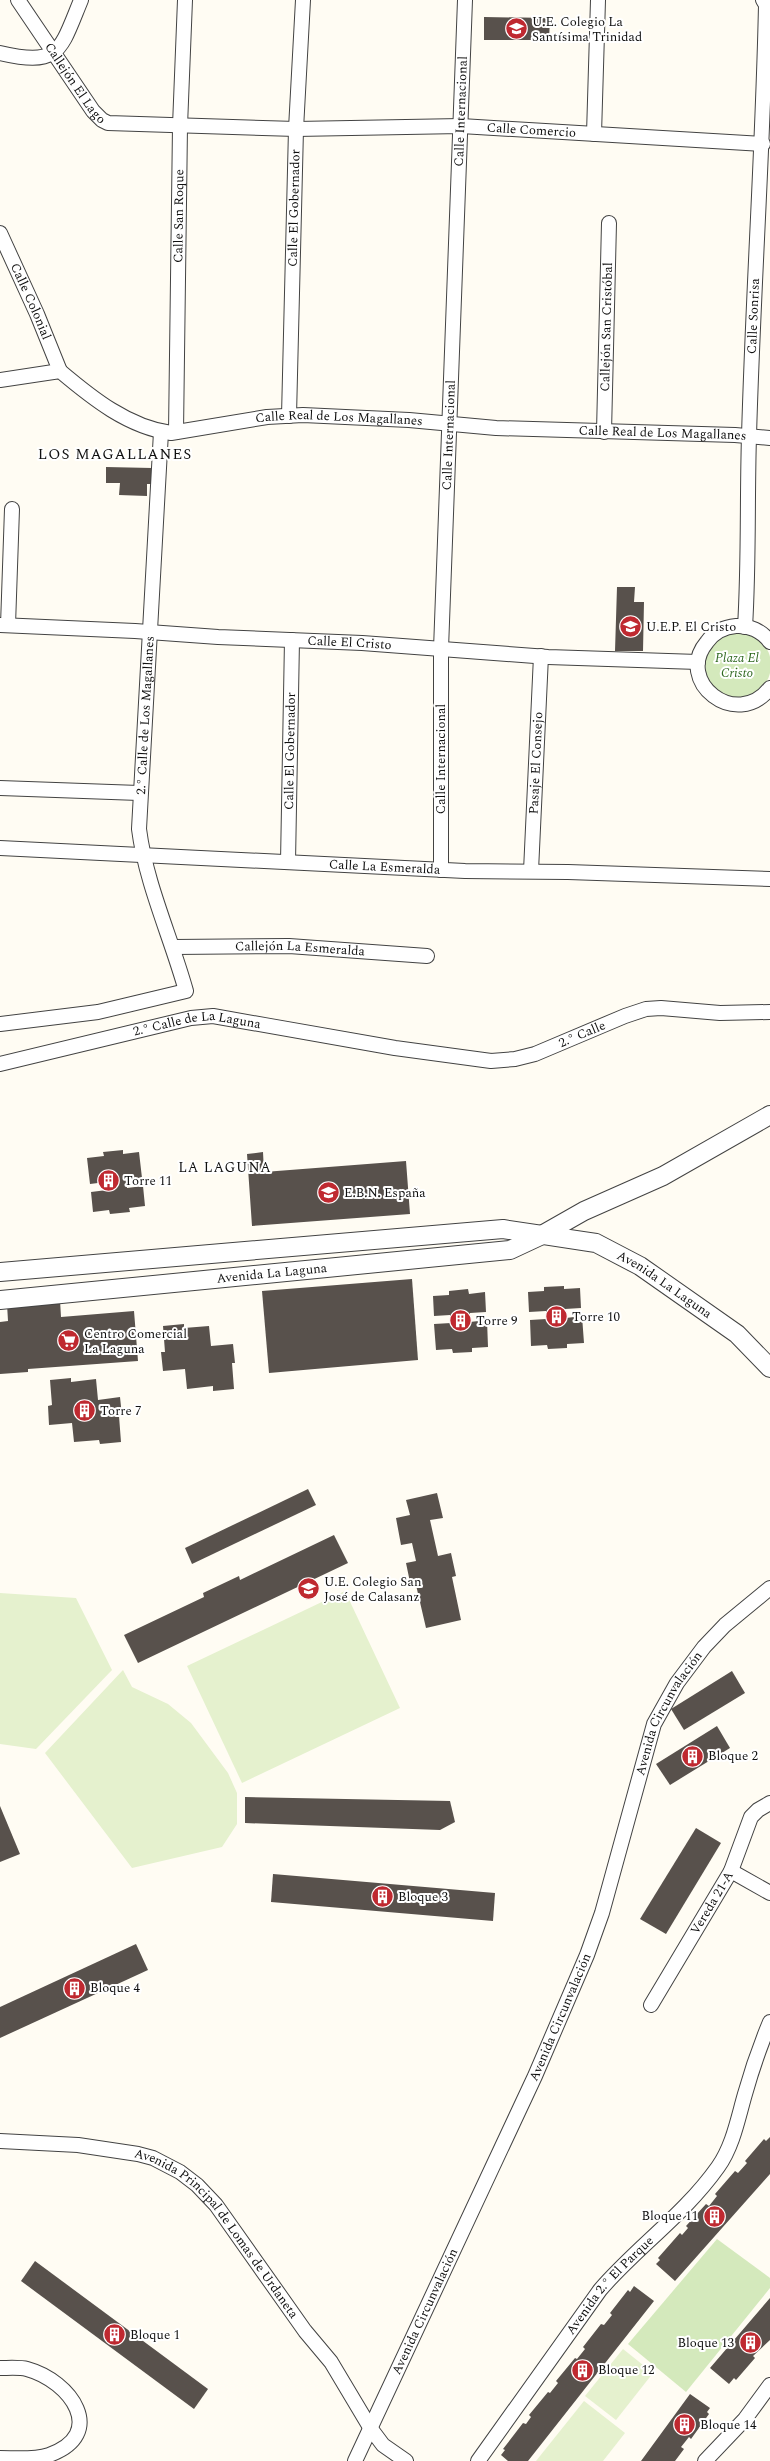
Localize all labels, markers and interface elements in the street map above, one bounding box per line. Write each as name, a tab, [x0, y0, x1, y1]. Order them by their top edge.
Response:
place label: U.E. Colegio La Santísima Trinidad	[532, 12, 642, 47]
school or university icon: U.E. Colegio La Santísima Trinidad	[504, 16, 530, 42]
street label: Callejón El Lago	[39, 38, 111, 129]
street label: Calle Internacional	[449, 56, 473, 167]
street label: Calle Comercio	[486, 118, 577, 143]
street label: Calle El Gobernador	[283, 149, 306, 267]
street label: Calle San Roque	[168, 169, 189, 263]
street label: Calle Colonial	[5, 260, 56, 343]
street label: Callejón San Cristóbal	[595, 262, 618, 392]
street label: Calle Sonrisa	[742, 277, 765, 354]
street label: Calle Internacional	[437, 379, 461, 491]
street label: Calle Real de Los Magallanes	[254, 405, 424, 431]
street label: Calle Real de Los Magallanes	[578, 420, 747, 446]
district label: LOS MAGALLANES	[38, 443, 192, 466]
school or university icon: U.E.P. El Cristo	[617, 614, 643, 640]
place label: U.E.P. El Cristo	[646, 617, 736, 637]
street label: Calle El Cristo	[307, 631, 392, 655]
street label: 2.° Calle de Los Magallanes	[131, 635, 160, 795]
park label: Plaza El Cristo	[715, 648, 760, 683]
street label: Calle El Gobernador	[279, 692, 301, 810]
street label: Calle Internacional	[431, 704, 451, 814]
street label: Pasaje El Consejo	[524, 711, 548, 815]
street label: Calle La Esmeralda	[328, 854, 441, 880]
street label: Callejón La Esmeralda	[235, 936, 366, 962]
street label: 2.° Calle de La Laguna	[131, 1006, 263, 1042]
street label: 2.° Calle	[556, 1015, 609, 1053]
district label: LA LAGUNA	[178, 1157, 272, 1178]
building icon: Torre 11	[95, 1168, 121, 1194]
place label: Torre 11	[124, 1171, 172, 1191]
school or university icon: E.B.N. España	[316, 1180, 342, 1206]
place label: E.B.N. España	[344, 1183, 426, 1203]
street label: Avenida La Laguna	[613, 1246, 717, 1324]
street label: Avenida La Laguna	[216, 1258, 328, 1289]
building icon: Torre 10	[543, 1304, 569, 1330]
place label: Torre 10	[572, 1307, 620, 1327]
building icon: Torre 9	[447, 1308, 473, 1334]
place label: Torre 9	[476, 1311, 518, 1331]
place label: Centro Comercial La Laguna	[84, 1324, 187, 1359]
supermarket icon: Centro Comercial La Laguna	[55, 1328, 81, 1354]
building icon: Torre 7	[72, 1398, 98, 1424]
place label: Torre 7	[100, 1401, 142, 1421]
place label: U.E. Colegio San José de Calasanz	[324, 1572, 422, 1607]
school or university icon: U.E. Colegio San José de Calasanz	[295, 1576, 321, 1602]
street label: Avenida Circunvalación	[630, 1647, 708, 1778]
building icon: Bloque 2	[680, 1743, 706, 1769]
place label: Bloque 2	[708, 1746, 758, 1766]
street label: Vereda 21-A	[685, 1867, 739, 1938]
building icon: Bloque 3	[370, 1884, 396, 1910]
place label: Bloque 3	[398, 1887, 448, 1907]
street label: Avenida Circunvalación	[524, 1950, 597, 2085]
building icon: Bloque 4	[61, 1975, 87, 2001]
place label: Bloque 4	[90, 1978, 140, 1998]
street label: Avenida Principal de Lomas de Urdaneta	[132, 2143, 304, 2323]
building icon: Bloque 11	[701, 2203, 727, 2229]
place label: Bloque 11	[642, 2206, 698, 2226]
street label: Avenida 2.° El Parque	[561, 2231, 658, 2339]
street label: Avenida Circunvalación	[387, 2245, 463, 2378]
building icon: Bloque 1	[102, 2322, 128, 2348]
place label: Bloque 1	[130, 2325, 180, 2345]
building icon: Bloque 13	[737, 2330, 763, 2356]
place label: Bloque 13	[678, 2333, 734, 2353]
building icon: Bloque 12	[569, 2357, 595, 2383]
place label: Bloque 12	[598, 2360, 654, 2380]
building icon: Bloque 14	[671, 2412, 697, 2438]
place label: Bloque 14	[700, 2415, 757, 2435]

